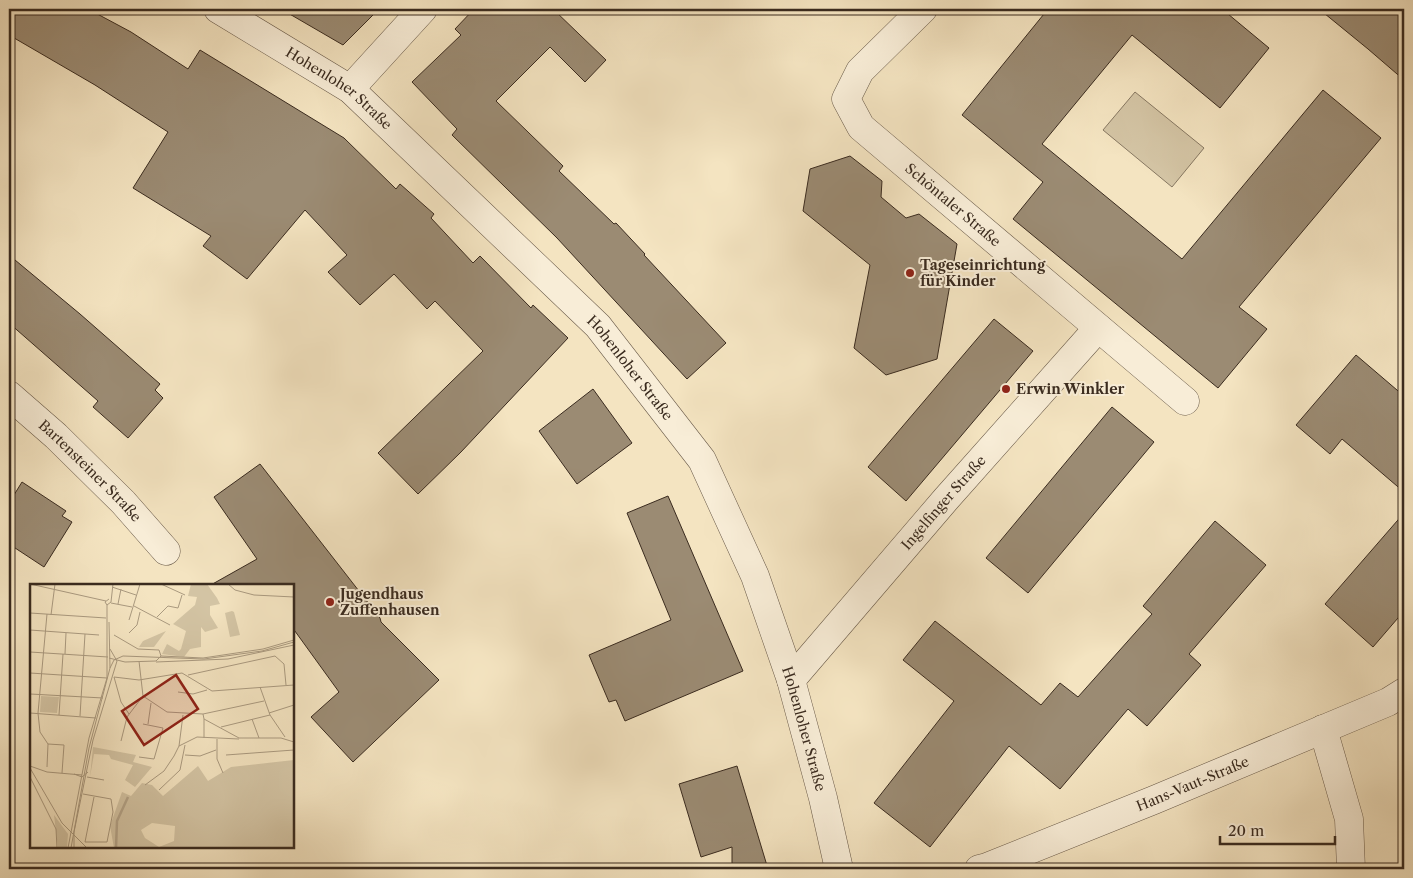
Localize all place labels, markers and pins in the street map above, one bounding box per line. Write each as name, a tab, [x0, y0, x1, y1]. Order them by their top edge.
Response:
place label: Tageseinrichtung für Kinder	[920, 256, 1046, 290]
marker: Tageseinrichtung für Kinder	[904, 267, 916, 279]
place label: Erwin Winkler	[1016, 380, 1125, 398]
marker: Erwin Winkler	[1000, 383, 1012, 395]
place label: Jugendhaus Zuffenhausen	[337, 585, 440, 619]
marker: Jugendhaus Zuffenhausen	[324, 596, 336, 608]

